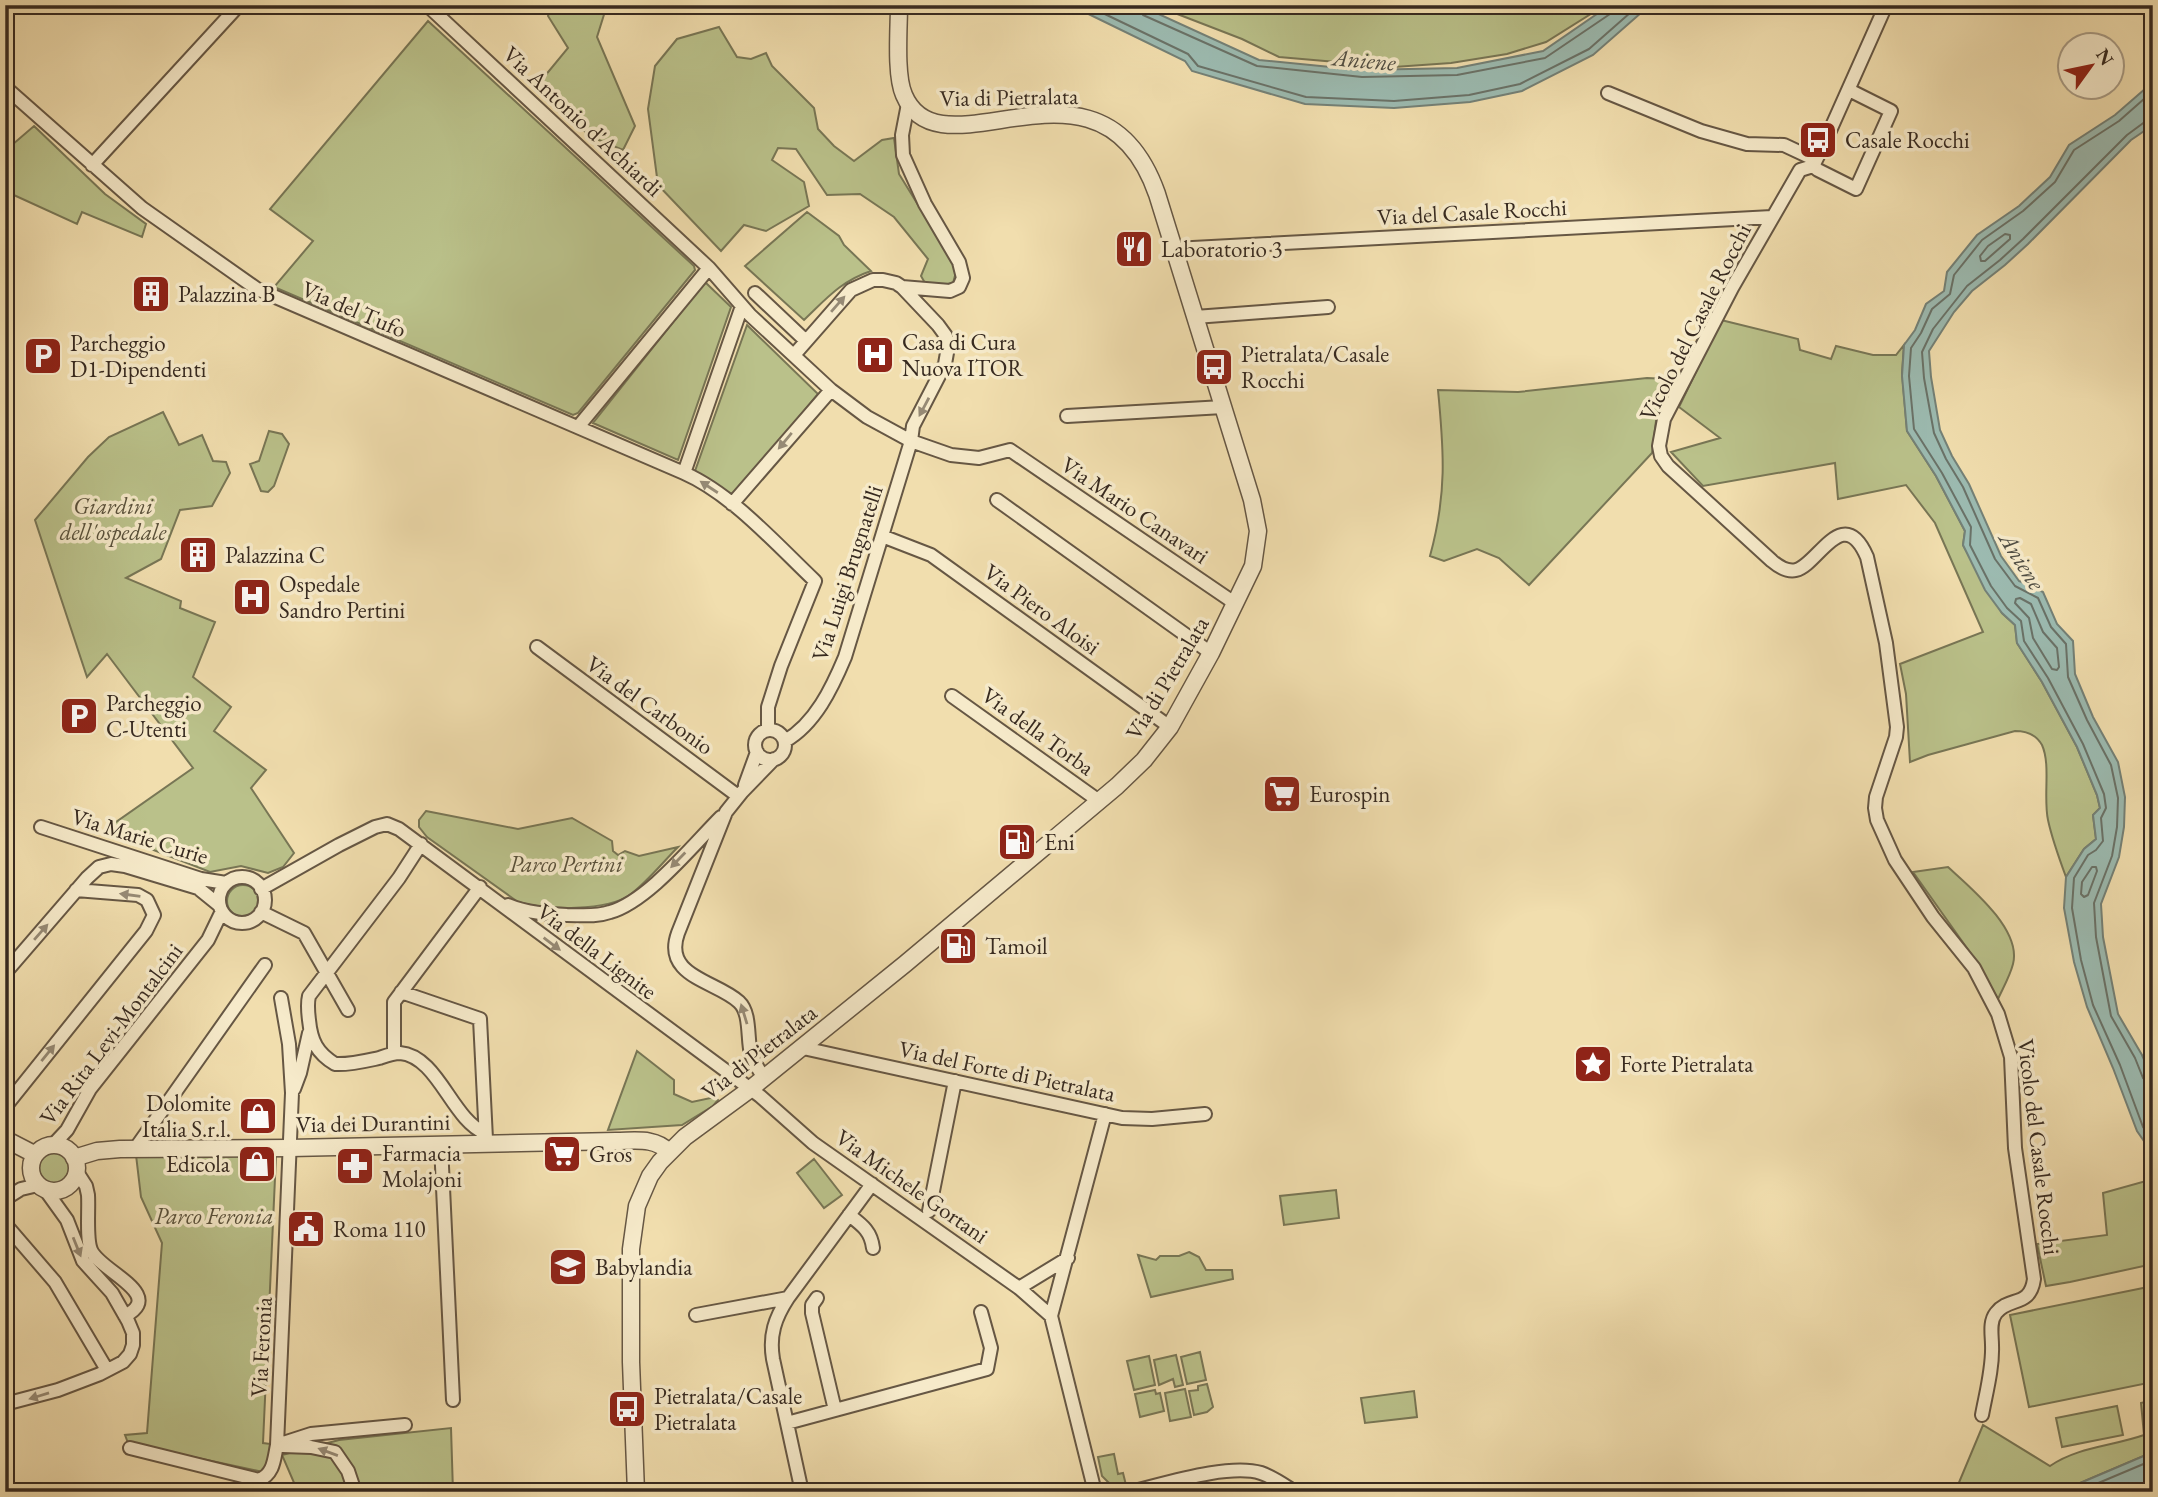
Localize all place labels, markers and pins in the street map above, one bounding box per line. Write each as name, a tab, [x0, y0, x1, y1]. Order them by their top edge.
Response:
bus stop icon: Casale Rocchi	[1797, 119, 1839, 161]
place label: Casale Rocchi	[1845, 125, 1970, 155]
restaurant icon: Laboratorio 3	[1113, 228, 1155, 270]
place label: Laboratorio 3	[1161, 234, 1283, 264]
building icon: Palazzina B	[130, 273, 172, 315]
place label: Palazzina B	[178, 279, 275, 309]
place label: Casa di Cura Nuova ITOR	[902, 327, 1024, 383]
place label: Parcheggio D1-Dipendenti	[70, 328, 207, 384]
hospital icon: Casa di Cura Nuova ITOR	[854, 334, 896, 376]
parking icon: Parcheggio D1-Dipendenti	[22, 335, 64, 377]
place label: Pietralata/Casale Rocchi	[1241, 339, 1389, 395]
bus stop icon: Pietralata/Casale Rocchi	[1193, 346, 1235, 388]
building icon: Palazzina C	[177, 534, 219, 576]
place label: Palazzina C	[225, 540, 325, 570]
place label: Ospedale Sandro Pertini	[279, 569, 406, 625]
hospital icon: Ospedale Sandro Pertini	[231, 576, 273, 618]
place label: Parcheggio C-Utenti	[106, 688, 202, 744]
parking icon: Parcheggio C-Utenti	[58, 695, 100, 737]
supermarket icon: Eurospin	[1261, 773, 1303, 815]
place label: Eurospin	[1309, 779, 1390, 809]
fuel station icon: Eni	[996, 821, 1038, 863]
place label: Eni	[1044, 827, 1075, 857]
fuel station icon: Tamoil	[937, 925, 979, 967]
place label: Tamoil	[985, 931, 1048, 961]
place icon: Forte Pietralata	[1572, 1043, 1614, 1085]
place label: Forte Pietralata	[1620, 1049, 1754, 1079]
place label: Dolomite Italia S.r.l.	[142, 1088, 231, 1144]
shop icon: Dolomite Italia S.r.l.	[237, 1095, 279, 1137]
supermarket icon: Gros	[541, 1133, 583, 1175]
place label: Farmacia Molajoni	[382, 1138, 462, 1194]
place label: Gros	[589, 1139, 632, 1169]
shop icon: Edicola	[236, 1143, 278, 1185]
pharmacy icon: Farmacia Molajoni	[334, 1145, 376, 1187]
place label: Edicola	[166, 1149, 231, 1179]
public building icon: Roma 110	[285, 1208, 327, 1250]
place label: Roma 110	[333, 1214, 426, 1244]
school or university icon: Babylandia	[547, 1246, 589, 1288]
place label: Babylandia	[595, 1252, 693, 1282]
place label: Pietralata/Casale Pietralata	[654, 1381, 802, 1437]
bus stop icon: Pietralata/Casale Pietralata	[606, 1388, 648, 1430]

